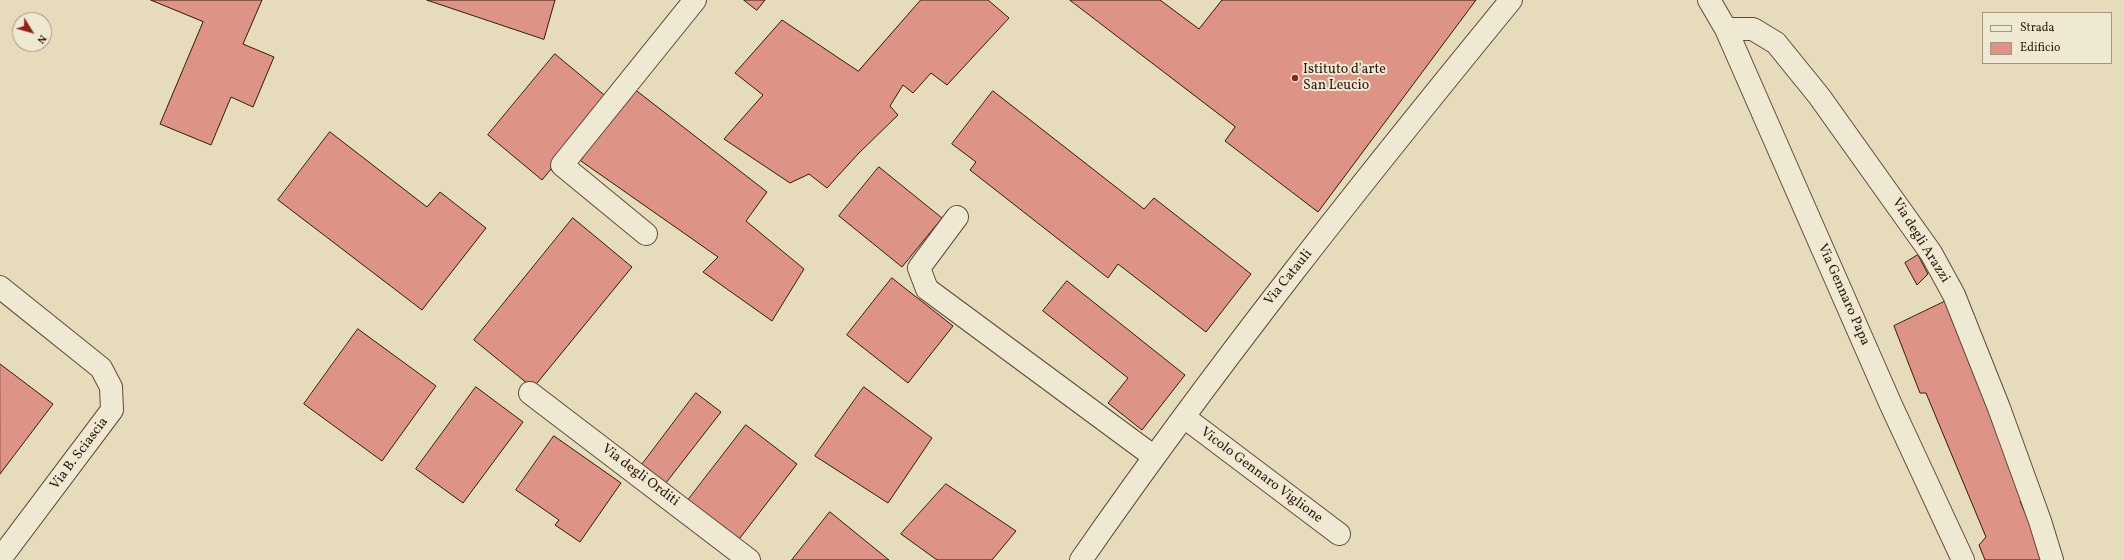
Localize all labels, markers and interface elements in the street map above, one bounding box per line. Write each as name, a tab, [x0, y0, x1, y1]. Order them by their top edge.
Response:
north arrow	[12, 12, 52, 52]
legend	[1982, 12, 2112, 64]
text: Strada	[2020, 20, 2055, 36]
text: N	[33, 31, 50, 47]
text: Edificio	[2020, 40, 2060, 56]
place label: Istituto d'arte San Leucio	[1303, 62, 1386, 94]
marker: Istituto d'arte San Leucio	[1290, 73, 1300, 83]
street label: Via degli Arazzi	[1887, 196, 1953, 286]
street label: Via Gennaro Papa	[1813, 241, 1873, 349]
street label: Via Catauli	[1261, 247, 1317, 309]
street label: Via B. Sciascia	[47, 414, 113, 494]
street label: Vicolo Gennaro Viglione	[1196, 424, 1326, 528]
street label: Via degli Orditi	[598, 441, 682, 511]

